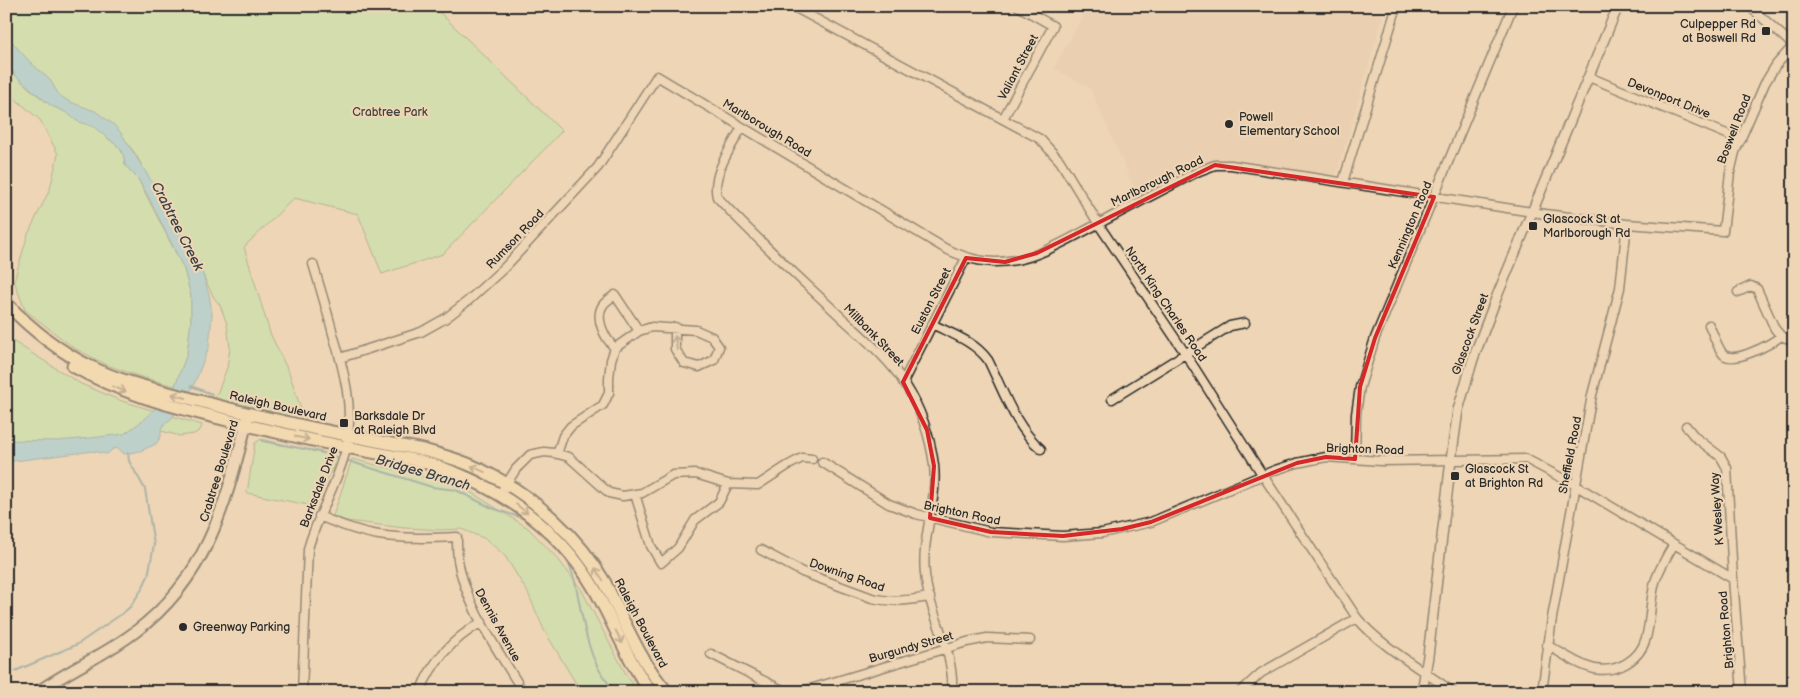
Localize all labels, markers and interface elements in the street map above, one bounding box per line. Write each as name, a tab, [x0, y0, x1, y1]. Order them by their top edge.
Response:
place label: Culpepper Rd at Boswell Rd	[1680, 17, 1756, 46]
marker: Culpepper Rd at Boswell Rd	[1760, 25, 1772, 37]
street label: Valiant Street	[995, 32, 1042, 103]
street label: Devonport Drive	[1625, 75, 1713, 122]
street label: Boswell Road	[1714, 92, 1755, 166]
street label: Marlborough Road	[720, 96, 814, 161]
park label: Crabtree Park	[352, 105, 428, 120]
place label: Powell Elementary School	[1239, 110, 1340, 139]
marker: Powell Elementary School	[1223, 118, 1235, 130]
street label: Marlborough Road	[1109, 153, 1206, 210]
water label: Crabtree Creek	[148, 179, 208, 275]
street label: Kennington Road	[1385, 179, 1436, 271]
street label: Rumson Road	[483, 206, 548, 272]
place label: Glascock St at Marlborough Rd	[1543, 212, 1631, 241]
marker: Glascock St at Marlborough Rd	[1527, 220, 1539, 232]
street label: North King Charles Road	[1121, 244, 1210, 365]
street label: Euston Street	[908, 265, 955, 337]
street label: Glascock Street	[1449, 291, 1492, 377]
street label: Millbank Street	[840, 301, 907, 370]
one-way arrow	[671, 336, 681, 352]
one-way arrow	[111, 385, 126, 394]
street label: Raleigh Boulevard	[228, 388, 328, 425]
one-way arrow	[171, 391, 187, 400]
place label: Barksdale Dr at Raleigh Blvd	[354, 409, 436, 438]
street label: Sheffield Road	[1556, 415, 1585, 495]
marker: Barksdale Dr at Raleigh Blvd	[338, 417, 350, 429]
street label: Crabtree Boulevard	[197, 418, 242, 524]
one-way arrow	[293, 434, 309, 443]
street label: Brighton Road	[1326, 441, 1404, 458]
street label: Barksdale Drive	[297, 444, 342, 530]
water label: Bridges Branch	[374, 451, 473, 494]
place label: Glascock St at Brighton Rd	[1465, 462, 1543, 491]
one-way arrow	[471, 463, 486, 473]
marker: Glascock St at Brighton Rd	[1449, 470, 1461, 482]
street label: K Wesley Way	[1707, 471, 1728, 546]
street label: Brighton Road	[922, 498, 1002, 529]
one-way arrow	[515, 504, 528, 515]
street label: Downing Road	[807, 556, 887, 595]
one-way arrow	[594, 567, 604, 581]
street label: Raleigh Boulevard	[611, 576, 671, 671]
street label: Dennis Avenue	[471, 586, 524, 665]
street label: Brighton Road	[1716, 590, 1737, 670]
place label: Greenway Parking	[193, 620, 290, 635]
marker: Greenway Parking	[177, 621, 189, 633]
street label: Burgundy Street	[867, 628, 955, 667]
one-way arrow	[614, 630, 624, 645]

